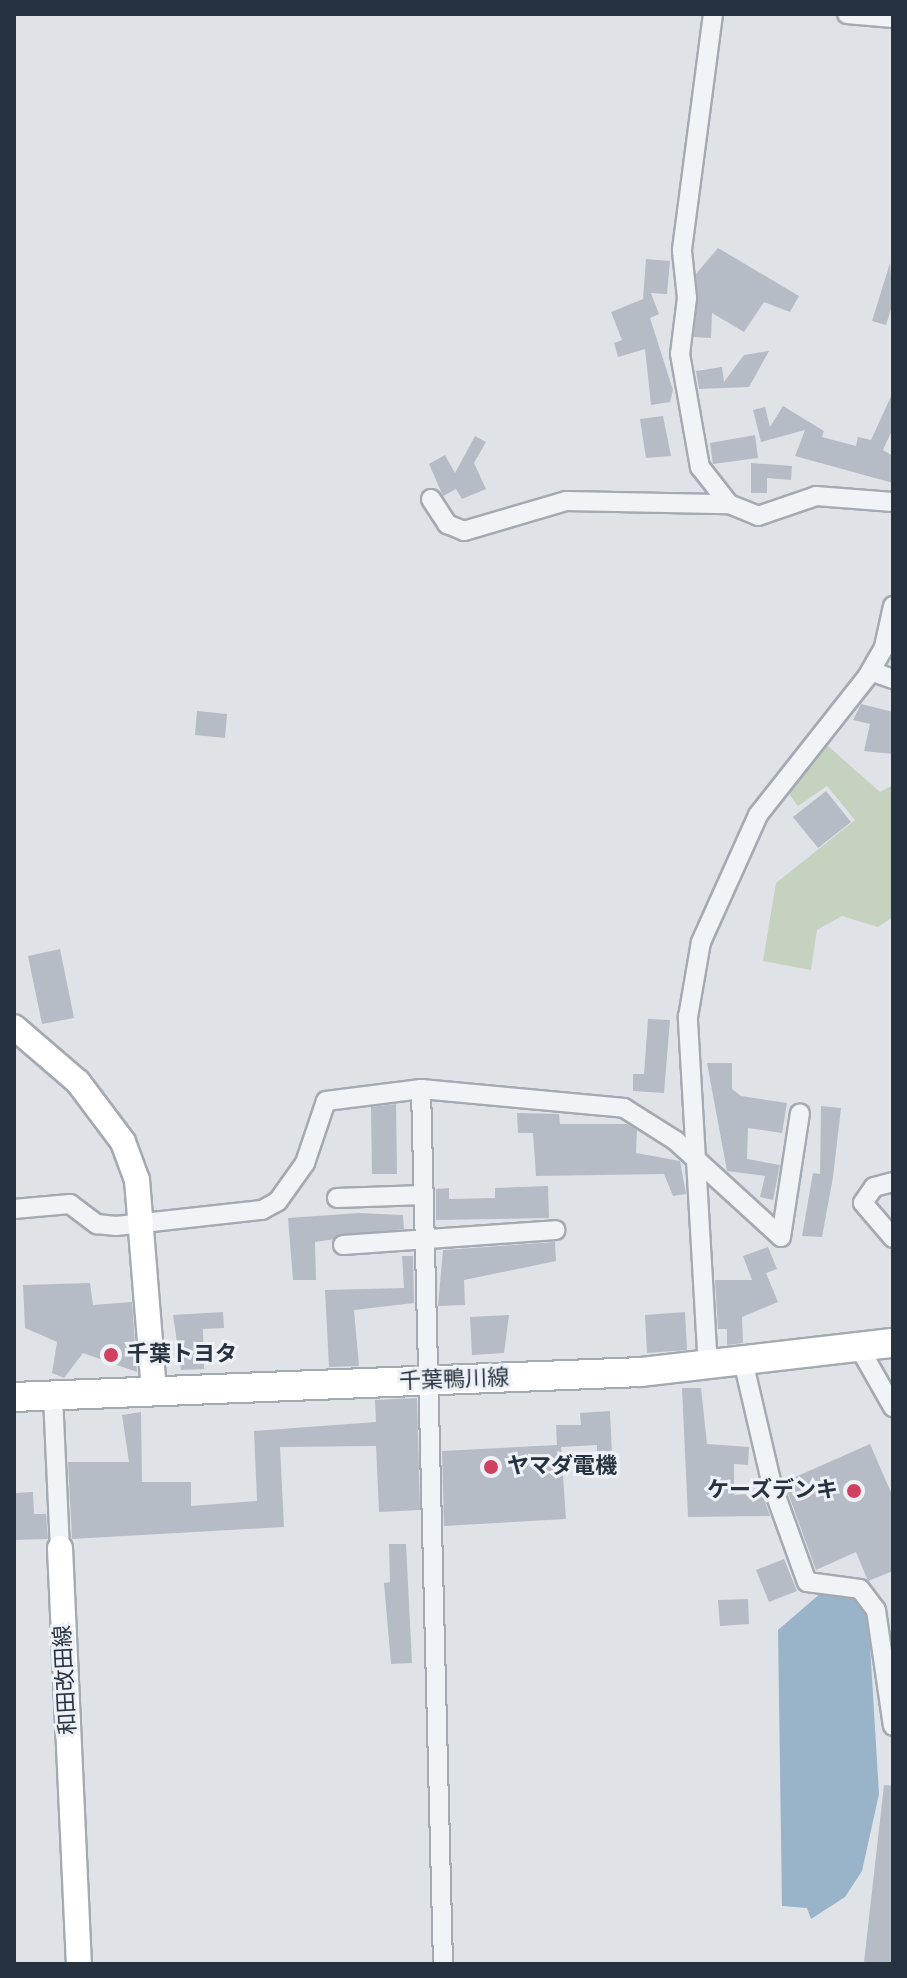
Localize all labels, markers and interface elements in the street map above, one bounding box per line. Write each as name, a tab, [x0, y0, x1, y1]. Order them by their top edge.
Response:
place label: 千葉トヨタ	[127, 1342, 237, 1368]
marker: 千葉トヨタ	[102, 1346, 120, 1364]
street label: 千葉鴨川線	[399, 1365, 509, 1395]
place label: ヤマダ電機	[507, 1454, 617, 1480]
marker: ヤマダ電機	[482, 1458, 500, 1476]
place label: ケーズデンキ	[706, 1478, 838, 1504]
marker: ケーズデンキ	[845, 1482, 863, 1500]
street label: 和田改田線	[50, 1624, 82, 1736]

